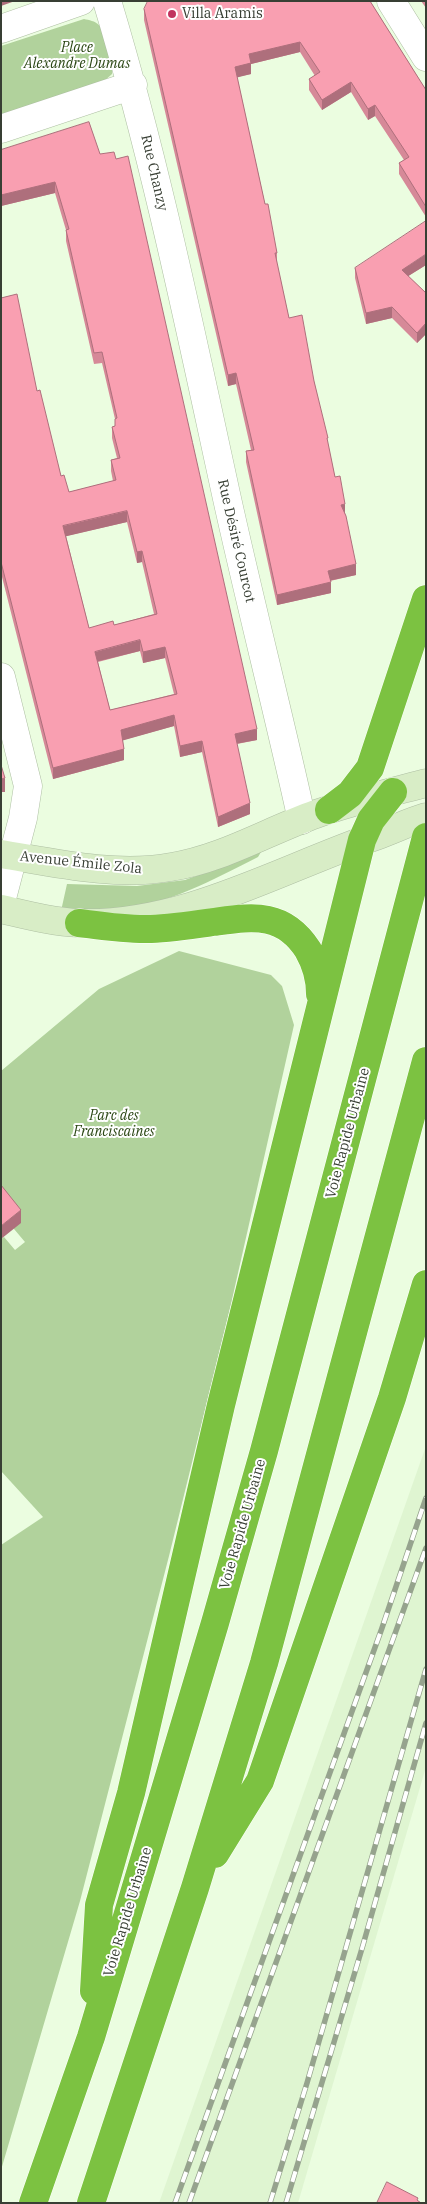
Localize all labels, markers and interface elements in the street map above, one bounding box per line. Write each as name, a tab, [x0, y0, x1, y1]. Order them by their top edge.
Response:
place label: Villa Aramis	[182, 6, 263, 22]
marker: Villa Aramis	[166, 8, 178, 20]
park label: Place Alexandre Dumas	[24, 40, 130, 72]
street label: Rue Chanzy	[137, 133, 171, 213]
street label: Rue Désiré Courcot	[214, 478, 258, 604]
street label: Avenue Émile Zola	[19, 848, 143, 878]
street label: Voie Rapide Urbaine	[322, 1066, 374, 1200]
park label: Parc des Franciscaines	[73, 1108, 155, 1140]
street label: Voie Rapide Urbaine	[216, 1457, 270, 1591]
street label: Voie Rapide Urbaine	[100, 1845, 156, 1979]

